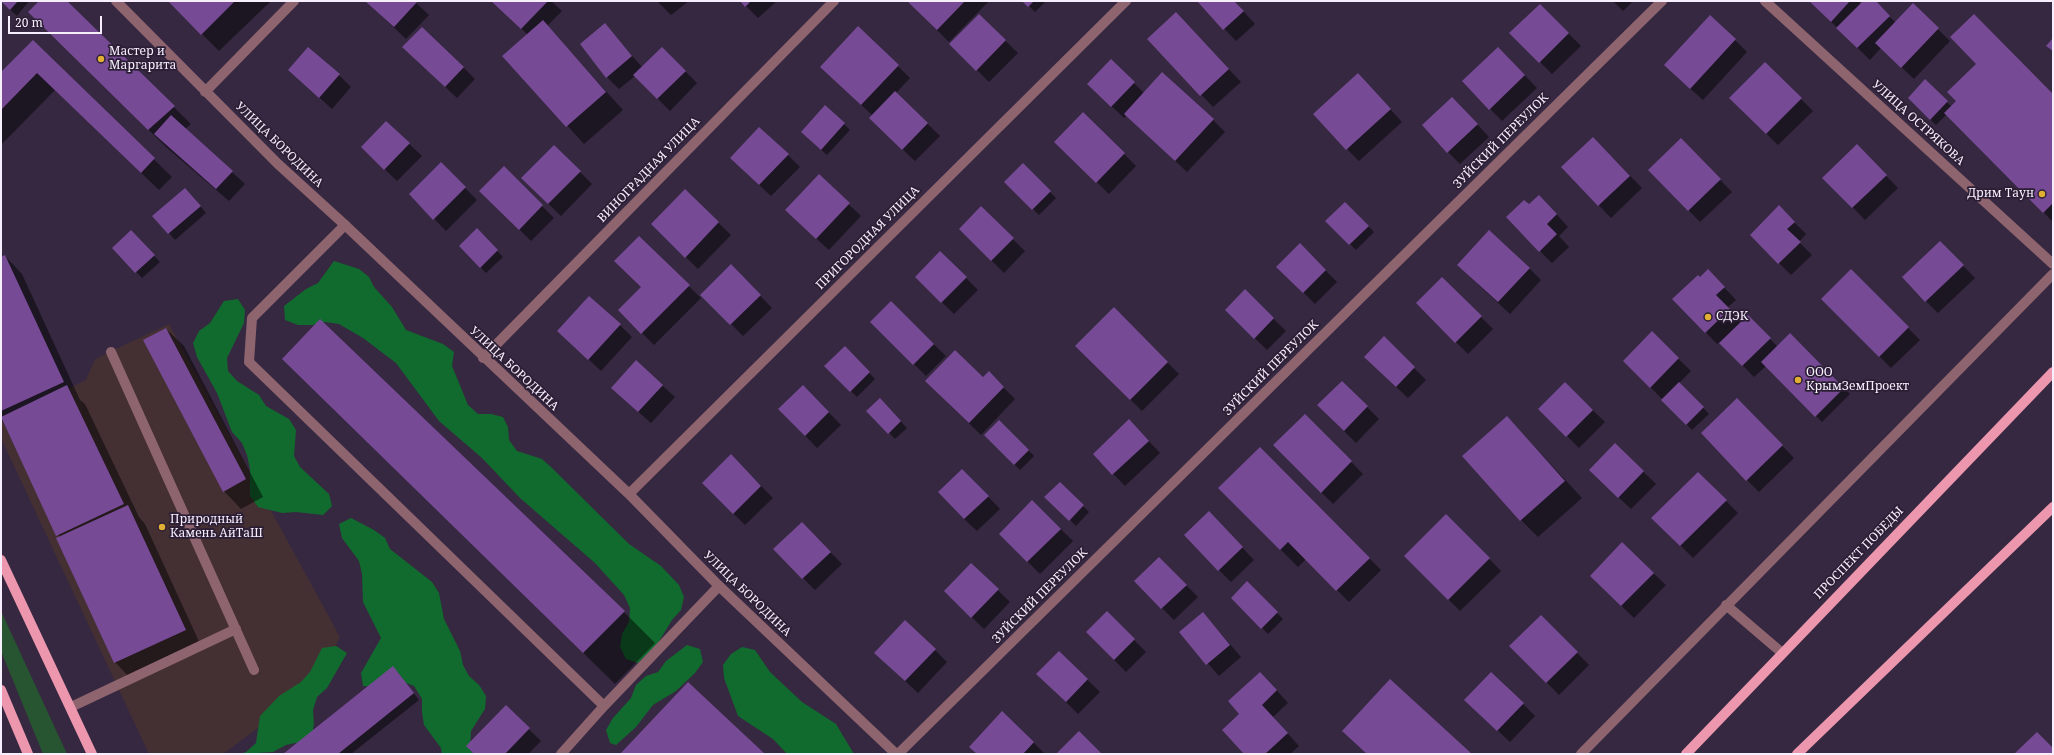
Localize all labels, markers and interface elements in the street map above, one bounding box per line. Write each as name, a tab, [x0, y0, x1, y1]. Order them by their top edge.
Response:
scale bar	[10, 8, 104, 34]
text: 20 m	[15, 14, 43, 31]
place label: Мастер и Маргарита	[109, 45, 176, 73]
marker: Мастер и Маргарита	[96, 54, 106, 64]
street label: УЛИЦА ОСТРЯКОВА	[1869, 78, 1967, 168]
street label: ЗУЙСКИЙ ПЕРЕУЛОК	[1450, 90, 1552, 192]
street label: УЛИЦА БОРОДИНА	[232, 99, 326, 191]
street label: ВИНОГРАДНАЯ УЛИЦА	[595, 114, 703, 226]
street label: ПРИГОРОДНАЯ УЛИЦА	[813, 183, 923, 293]
place label: Дрим Таун	[1967, 187, 2034, 201]
marker: Дрим Таун	[2037, 189, 2047, 199]
place label: СДЭК	[1716, 310, 1748, 324]
marker: СДЭК	[1703, 312, 1713, 322]
street label: ЗУЙСКИЙ ПЕРЕУЛОК	[1220, 317, 1322, 419]
street label: УЛИЦА БОРОДИНА	[466, 324, 562, 414]
place label: ООО КрымЗемПроект	[1806, 366, 1909, 394]
marker: ООО КрымЗемПроект	[1793, 375, 1803, 385]
street label: ПРОСПЕКТ ПОБЕДЫ	[1811, 504, 1907, 602]
place label: Природный Камень АйТаШ	[170, 513, 263, 541]
marker: Природный Камень АйТаШ	[157, 522, 167, 532]
street label: ЗУЙСКИЙ ПЕРЕУЛОК	[989, 545, 1091, 647]
street label: УЛИЦА БОРОДИНА	[700, 548, 794, 640]

